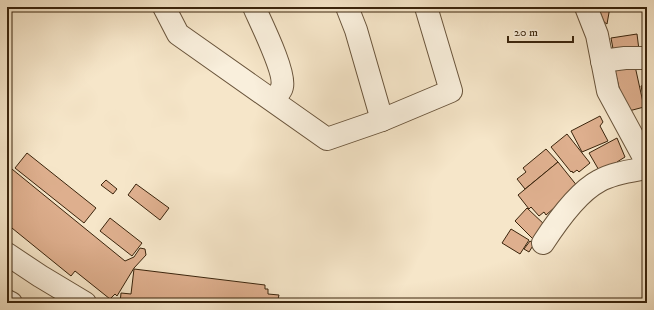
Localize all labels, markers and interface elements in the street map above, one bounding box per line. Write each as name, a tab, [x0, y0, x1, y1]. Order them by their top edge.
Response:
scale bar	[508, 18, 573, 44]
text: 20 m	[514, 25, 538, 40]

